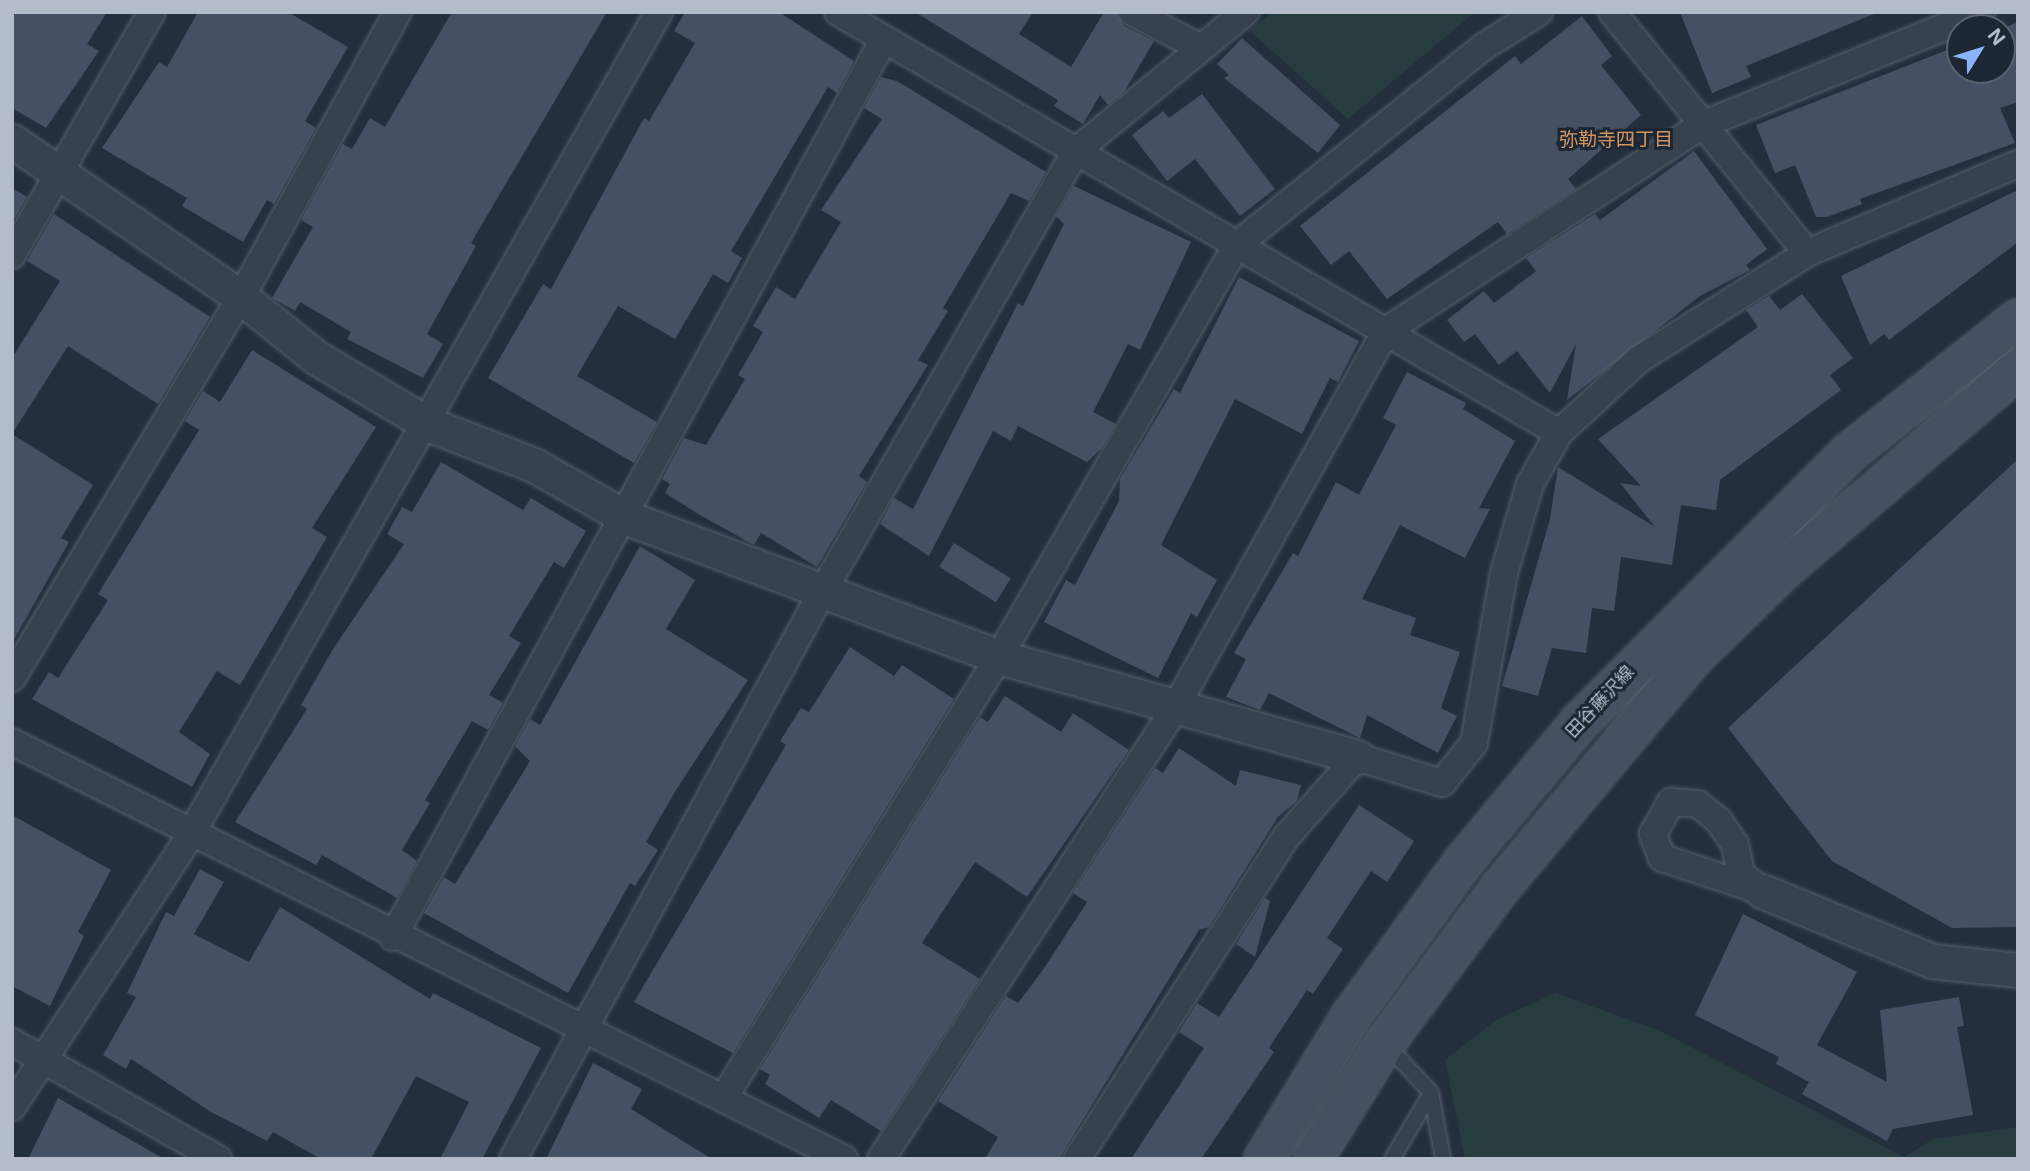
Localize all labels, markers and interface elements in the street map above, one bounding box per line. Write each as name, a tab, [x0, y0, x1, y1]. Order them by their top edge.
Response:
north arrow	[1946, 14, 2016, 84]
text: N	[1983, 24, 2010, 50]
district label: 弥勒寺四丁目	[1559, 129, 1673, 151]
street label: 田谷藤沢線	[1561, 662, 1639, 742]

